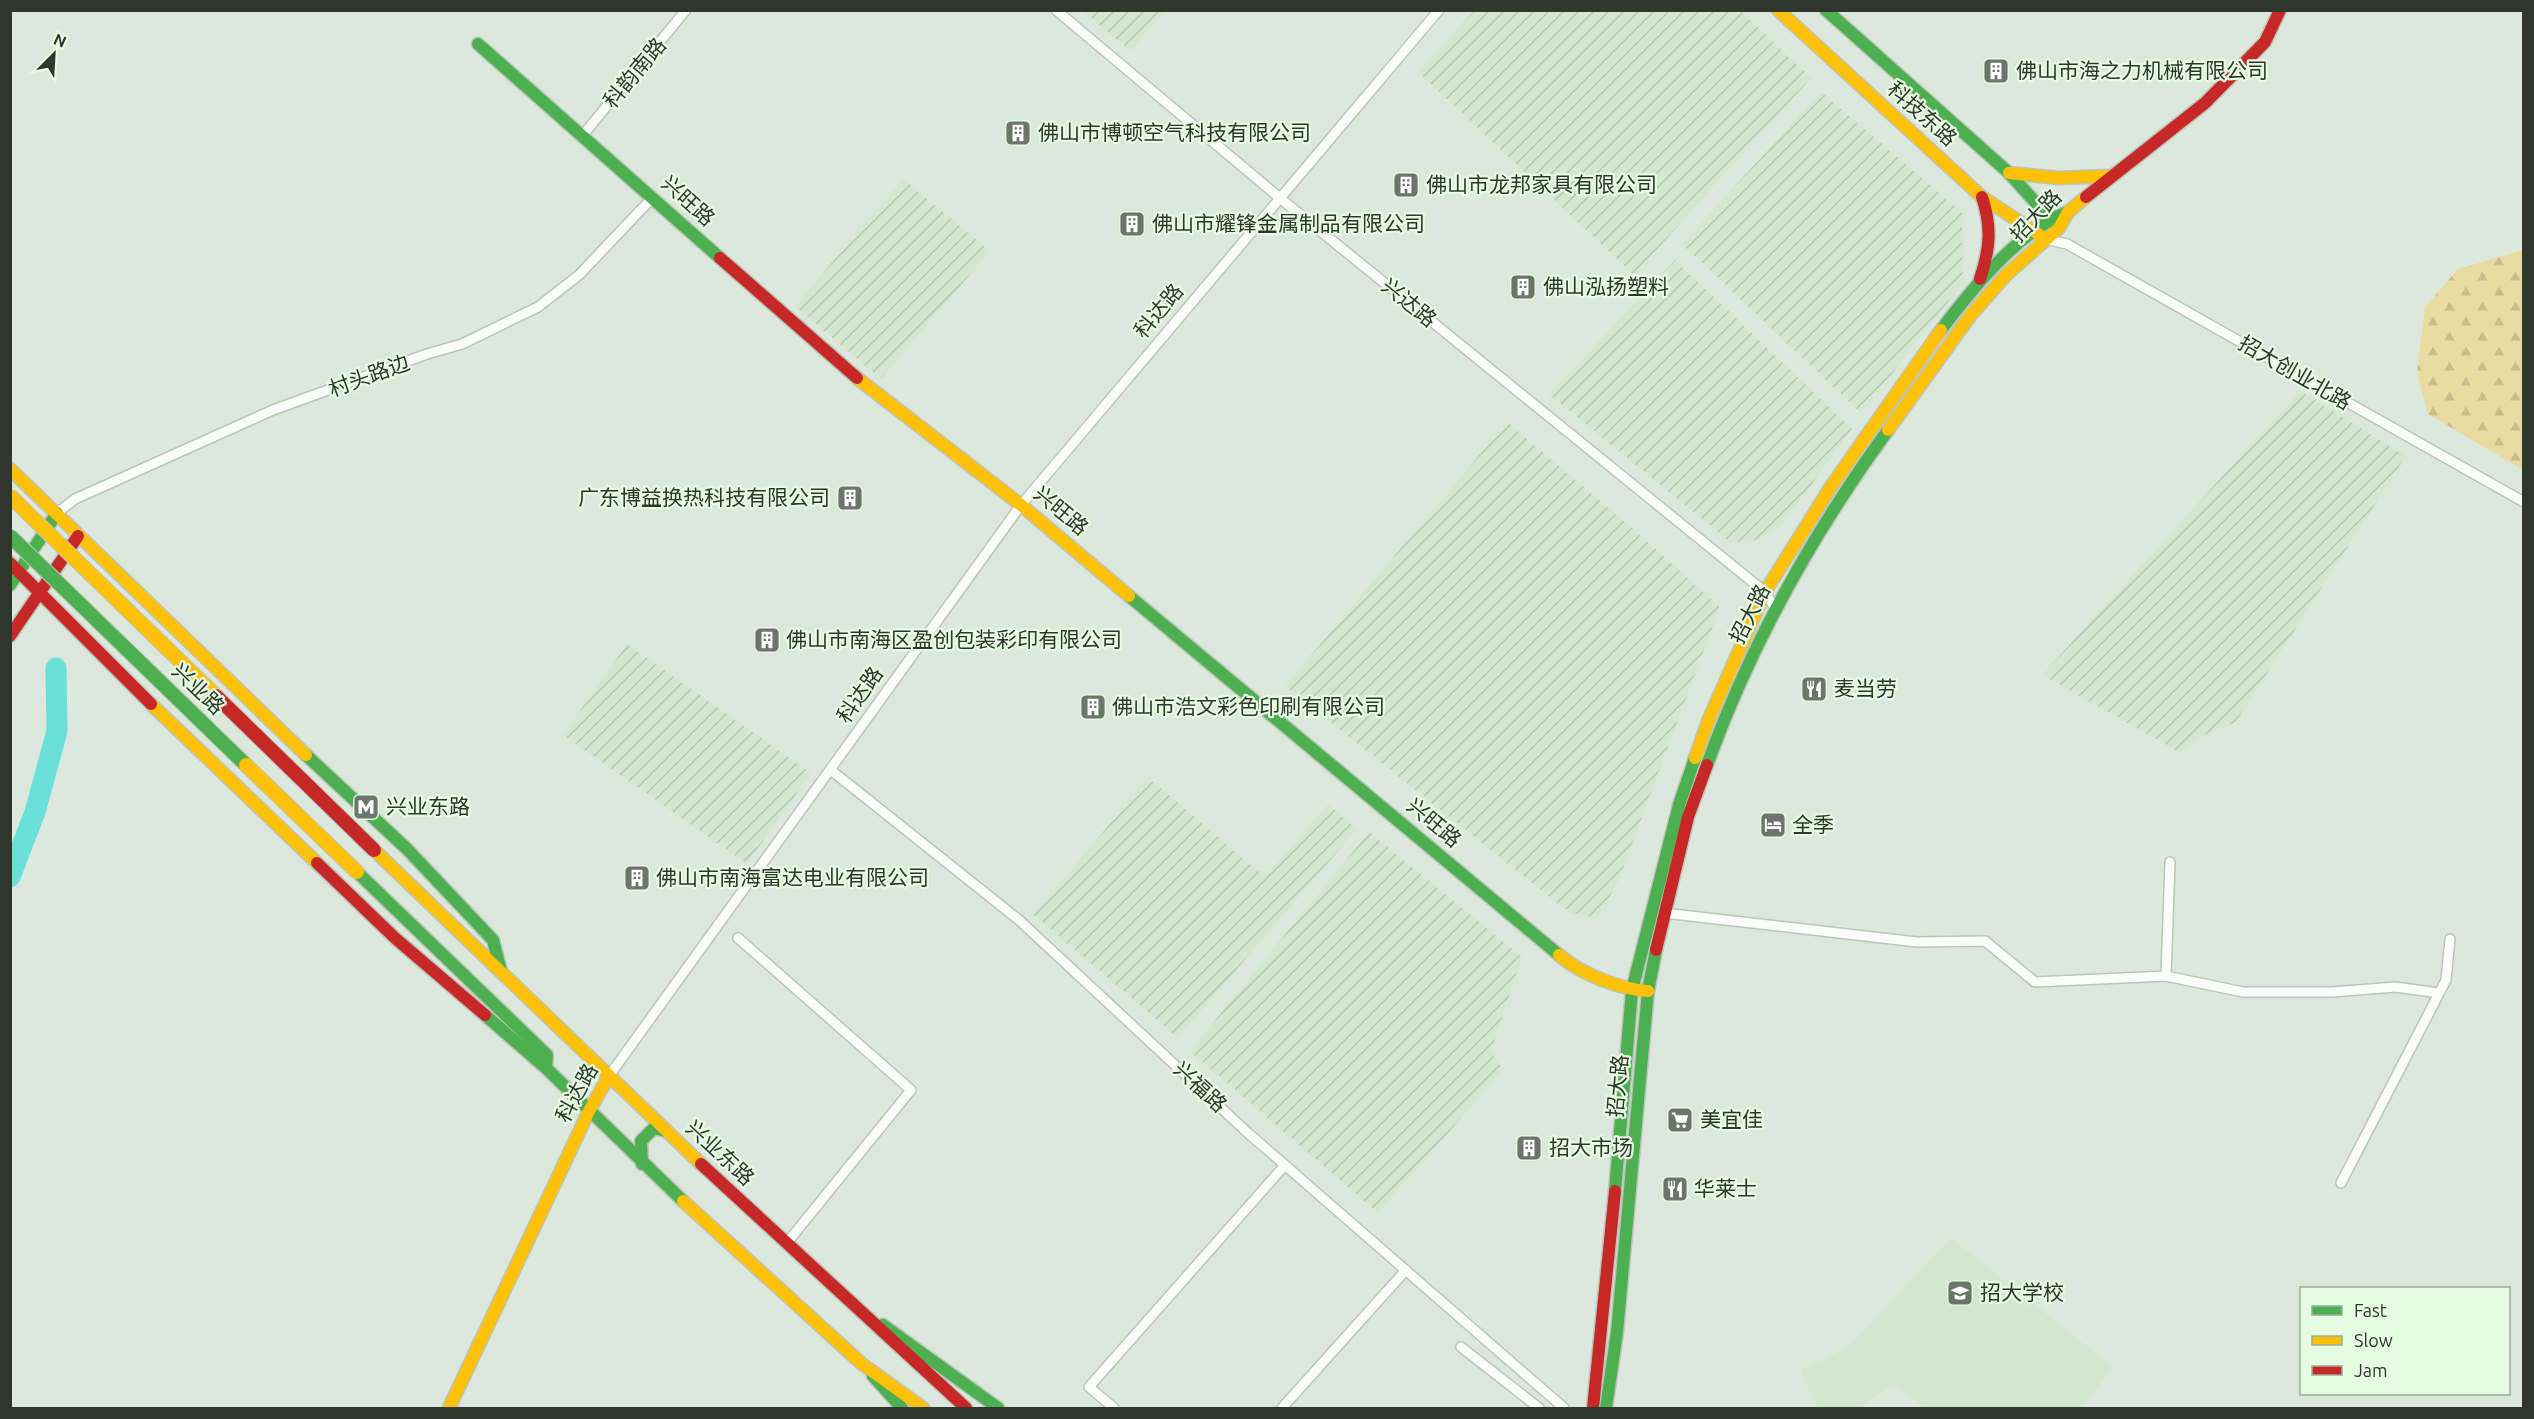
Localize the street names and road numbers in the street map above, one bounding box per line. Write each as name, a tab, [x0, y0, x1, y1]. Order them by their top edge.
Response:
street label: 科韵南路	[598, 32, 670, 112]
street label: 科技东路	[1883, 76, 1962, 150]
street label: 兴旺路	[657, 170, 720, 230]
street label: 招大路	[2005, 184, 2066, 246]
street label: 兴达路	[1378, 273, 1442, 331]
street label: 科达路	[1129, 279, 1188, 342]
street label: 招大创业北路	[2235, 330, 2356, 414]
street label: 村头路边	[325, 349, 412, 401]
street label: 兴旺路	[1030, 481, 1093, 540]
street label: 招大路	[1724, 580, 1774, 647]
street label: 兴业路	[168, 658, 230, 719]
street label: 科达路	[831, 662, 887, 727]
street label: 兴旺路	[1403, 793, 1466, 852]
street label: 招大路	[1602, 1053, 1632, 1118]
street label: 兴福路	[1169, 1056, 1232, 1117]
street label: 科达路	[550, 1059, 602, 1126]
street label: 兴业东路	[682, 1115, 760, 1190]

